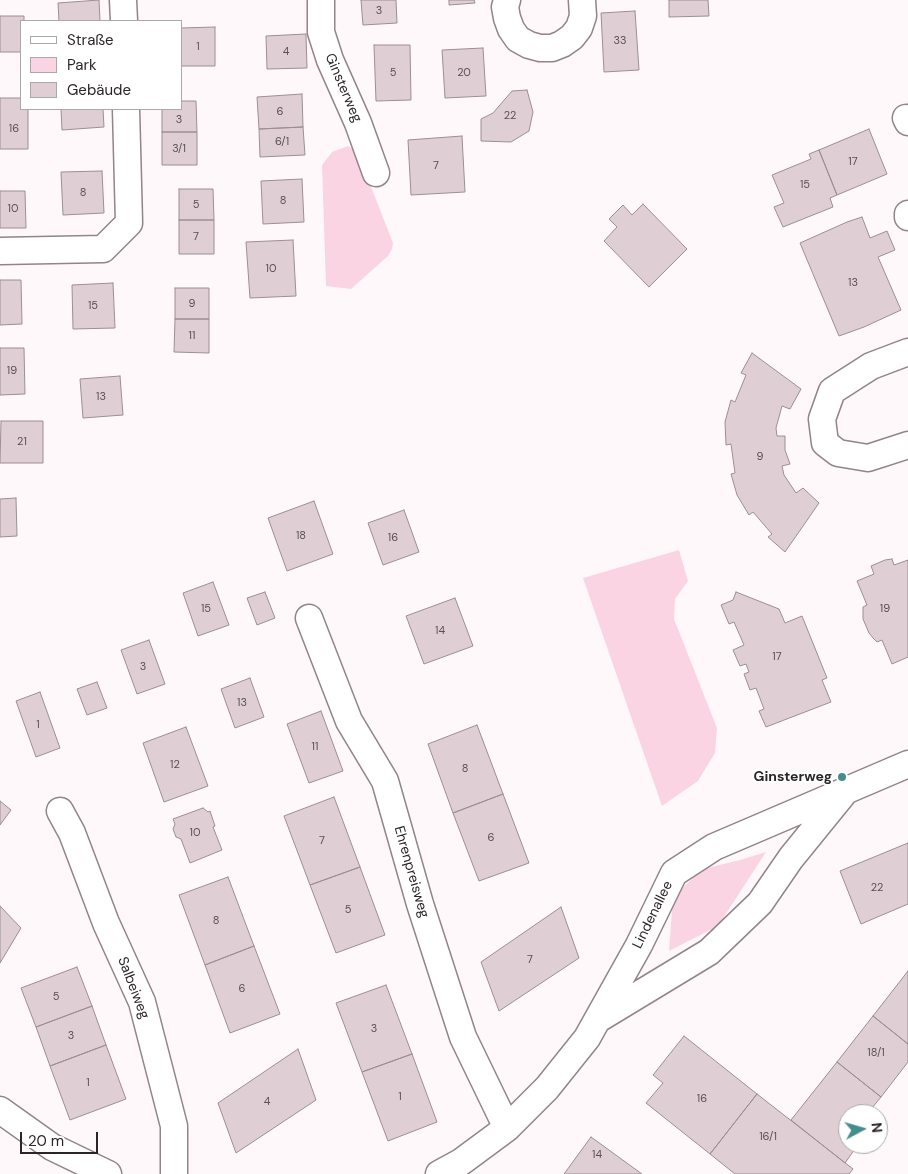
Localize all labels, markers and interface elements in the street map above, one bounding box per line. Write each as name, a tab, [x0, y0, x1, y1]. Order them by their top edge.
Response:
house number: 3	[376, 4, 382, 18]
legend	[20, 20, 182, 110]
text: Straße	[67, 30, 114, 50]
house number: 33	[613, 34, 627, 48]
house number: 1	[196, 40, 200, 54]
house number: 4	[283, 45, 289, 59]
street label: Ginsterweg	[321, 51, 365, 125]
text: Park	[67, 55, 97, 75]
house number: 5	[390, 66, 396, 80]
house number: 20	[457, 66, 471, 80]
text: Gebäude	[67, 80, 131, 100]
house number: 6	[277, 105, 283, 119]
house number: 22	[504, 109, 516, 123]
house number: 3	[176, 113, 182, 127]
house number: 16	[9, 122, 19, 136]
house number: 6/1	[275, 135, 289, 149]
house number: 3/1	[172, 142, 186, 156]
house number: 17	[848, 155, 858, 169]
house number: 7	[433, 159, 439, 173]
house number: 15	[800, 178, 810, 192]
house number: 8	[80, 186, 86, 200]
house number: 8	[280, 194, 286, 208]
house number: 5	[193, 198, 199, 212]
house number: 10	[8, 202, 18, 216]
house number: 7	[193, 230, 199, 244]
house number: 10	[266, 262, 276, 276]
house number: 13	[848, 276, 858, 290]
house number: 9	[189, 297, 195, 311]
house number: 15	[88, 299, 98, 313]
house number: 11	[189, 329, 195, 343]
house number: 19	[7, 364, 17, 378]
house number: 13	[96, 390, 106, 404]
house number: 21	[17, 435, 27, 449]
house number: 9	[757, 450, 763, 464]
house number: 18	[296, 529, 306, 543]
house number: 16	[388, 531, 398, 545]
house number: 15	[201, 602, 211, 616]
house number: 19	[880, 602, 890, 616]
house number: 14	[435, 624, 445, 638]
house number: 17	[772, 650, 782, 664]
house number: 3	[140, 660, 146, 674]
house number: 13	[237, 696, 247, 710]
house number: 1	[36, 718, 40, 732]
house number: 11	[312, 740, 318, 754]
house number: 12	[170, 758, 180, 772]
house number: 8	[462, 762, 468, 776]
place label: Ginsterweg	[754, 769, 832, 785]
marker: Ginsterweg	[836, 771, 848, 783]
street label: Ehrenpreisweg	[390, 824, 432, 920]
house number: 10	[190, 826, 200, 840]
house number: 6	[488, 831, 494, 845]
house number: 7	[319, 834, 325, 848]
street label: Lindenallee	[629, 878, 677, 952]
house number: 22	[871, 881, 883, 895]
house number: 5	[345, 903, 351, 917]
house number: 8	[213, 914, 219, 928]
house number: 7	[527, 953, 533, 967]
street label: Salbeiweg	[113, 955, 153, 1021]
house number: 6	[239, 982, 245, 996]
house number: 5	[53, 990, 59, 1004]
house number: 3	[371, 1022, 377, 1036]
house number: 3	[68, 1029, 74, 1043]
house number: 18/1	[867, 1046, 885, 1060]
house number: 1	[86, 1076, 90, 1090]
house number: 1	[398, 1090, 402, 1104]
house number: 16	[697, 1092, 707, 1106]
house number: 4	[264, 1095, 270, 1109]
north arrow	[838, 1104, 888, 1154]
scale bar	[22, 1122, 100, 1154]
text: N	[867, 1122, 886, 1134]
house number: 16/1	[759, 1130, 777, 1144]
text: 20 m	[28, 1131, 64, 1151]
house number: 14	[592, 1148, 602, 1162]

